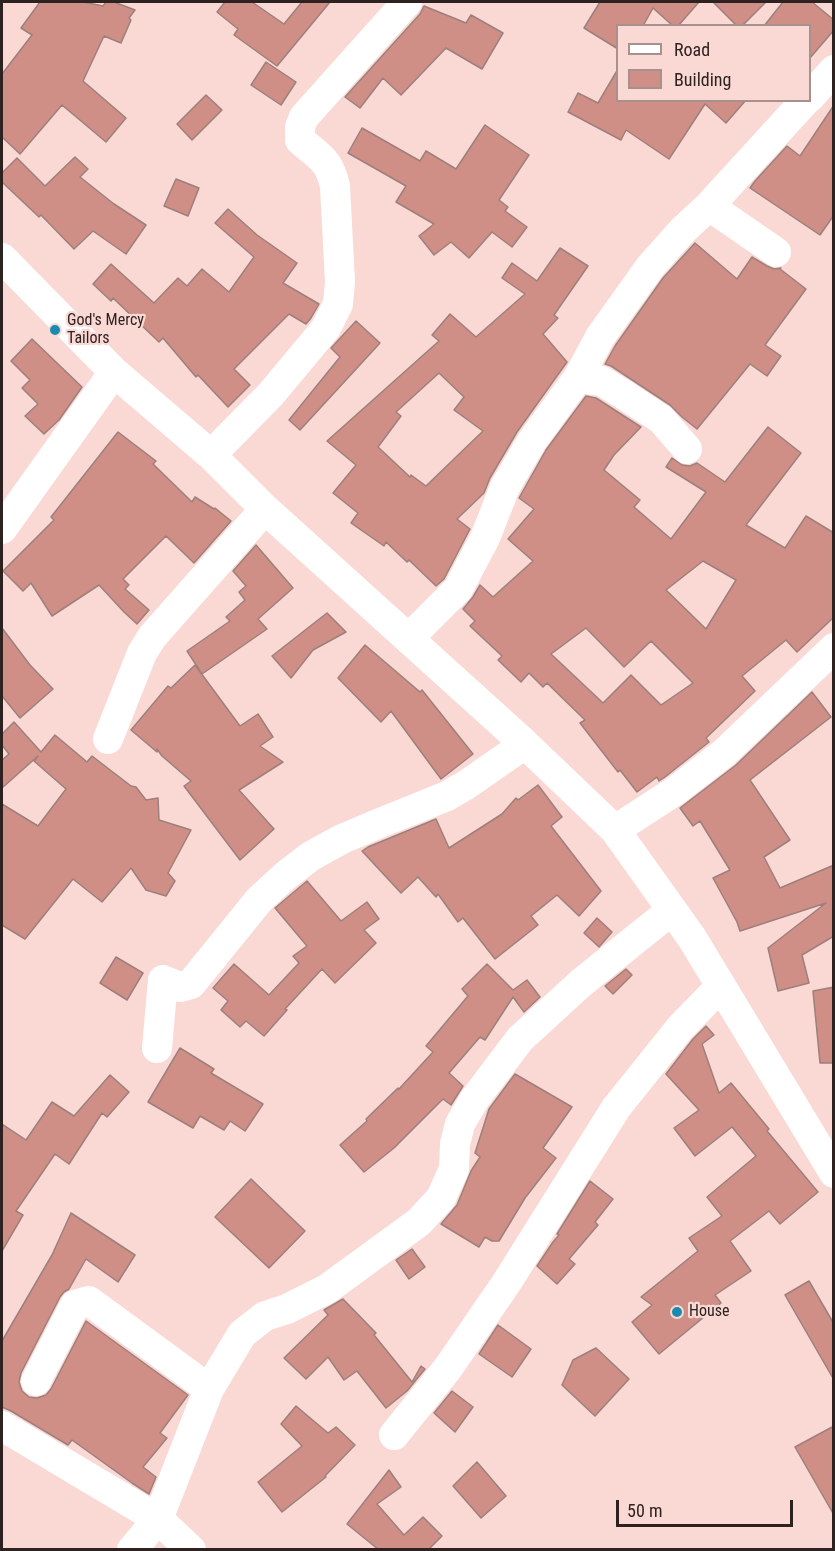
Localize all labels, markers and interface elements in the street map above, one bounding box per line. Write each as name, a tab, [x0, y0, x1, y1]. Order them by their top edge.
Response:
legend	[616, 24, 811, 102]
text: Road	[674, 39, 710, 60]
text: Building	[674, 69, 731, 90]
place label: God's Mercy Tailors	[67, 311, 144, 349]
marker: God's Mercy Tailors	[48, 323, 62, 337]
place label: House	[689, 1302, 729, 1322]
marker: House	[670, 1305, 684, 1319]
scale bar	[619, 1488, 796, 1526]
text: 50 m	[627, 1500, 662, 1521]

